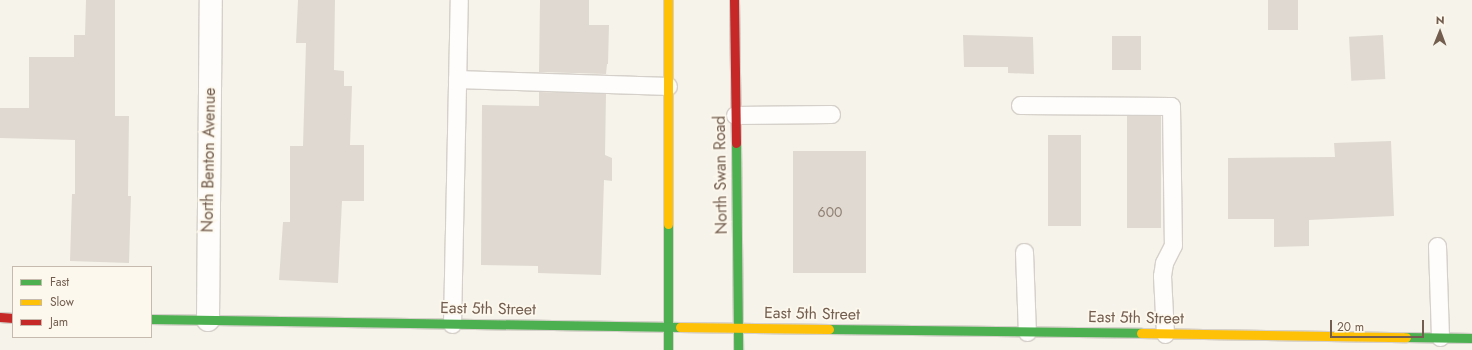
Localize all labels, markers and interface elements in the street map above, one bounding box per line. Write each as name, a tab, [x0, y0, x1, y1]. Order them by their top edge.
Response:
north arrow	[1420, 12, 1460, 52]
text: N	[1436, 12, 1445, 28]
street label: North Benton Avenue	[198, 87, 220, 233]
street label: North Swan Road	[710, 115, 732, 235]
house number: 600	[818, 204, 842, 220]
legend	[12, 266, 152, 338]
text: Fast	[50, 273, 69, 291]
text: Slow	[50, 293, 74, 311]
street label: East 5th Street	[440, 299, 536, 319]
street label: East 5th Street	[764, 304, 860, 324]
street label: East 5th Street	[1088, 308, 1184, 328]
scale bar	[1332, 312, 1426, 338]
text: Jam	[50, 313, 68, 331]
text: 20 m	[1337, 318, 1364, 336]

